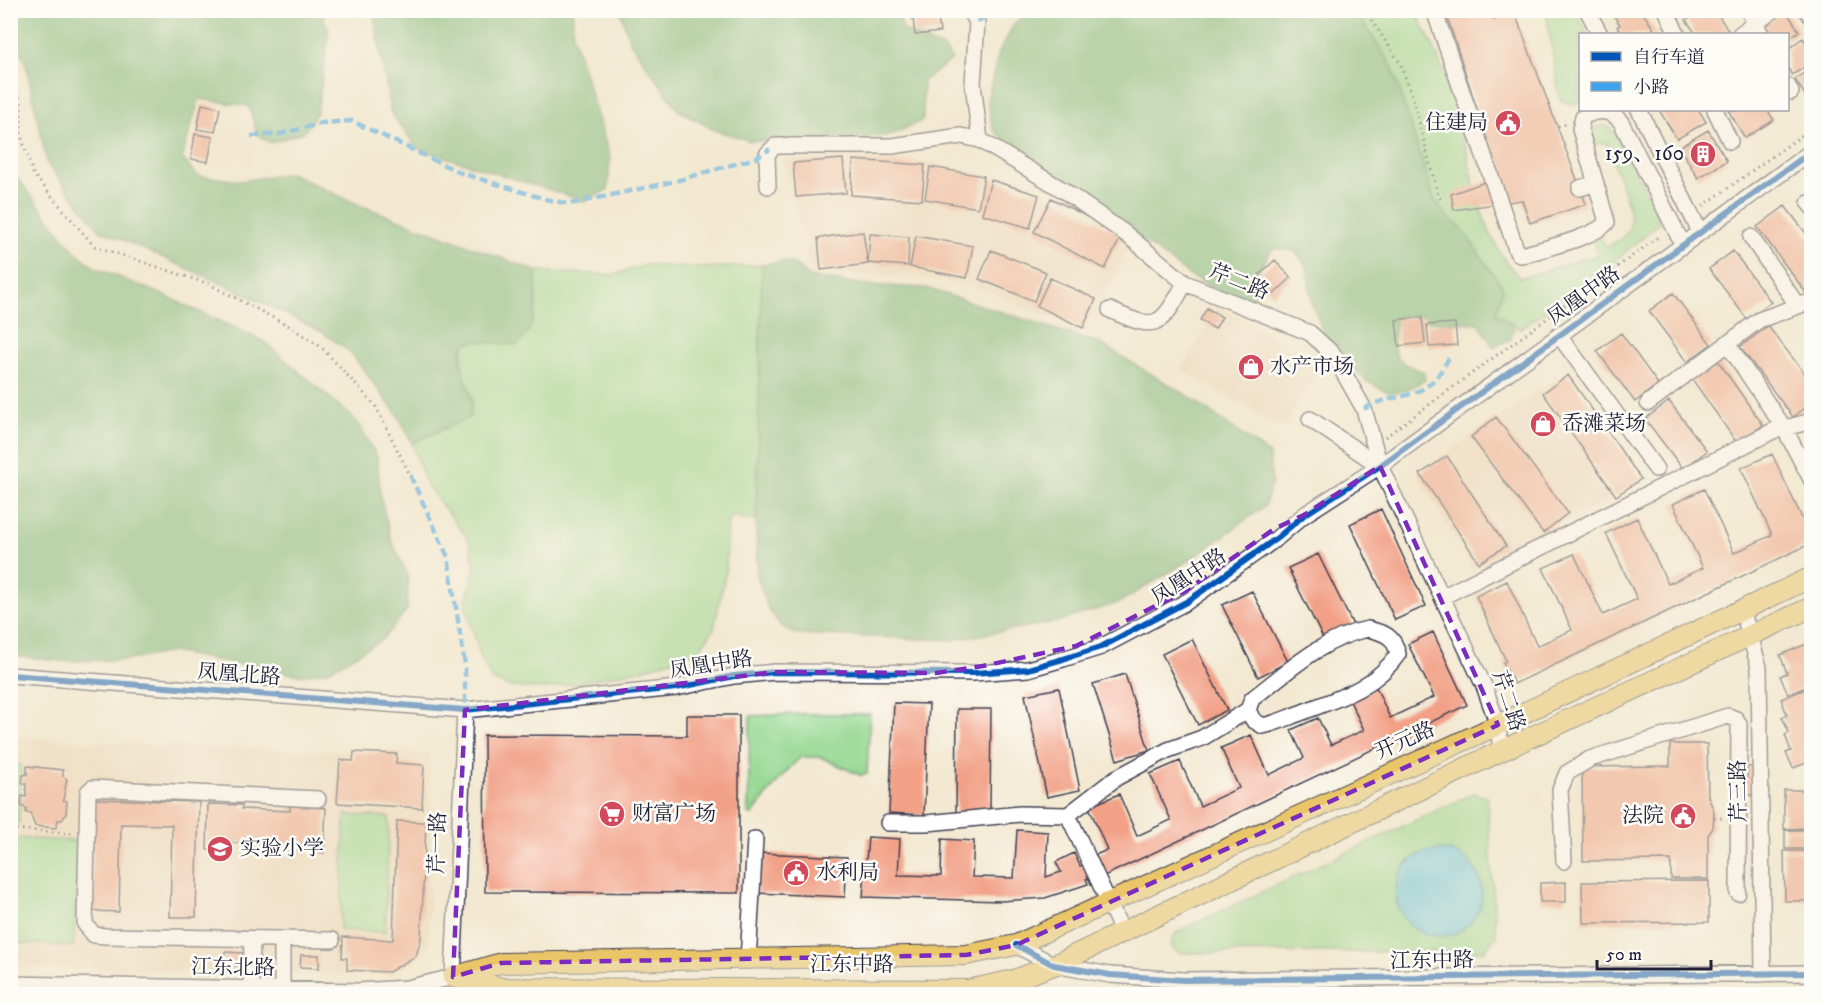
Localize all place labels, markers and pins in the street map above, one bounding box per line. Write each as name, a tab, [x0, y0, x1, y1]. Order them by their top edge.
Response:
public building icon: 住建局	[1493, 108, 1523, 138]
place label: 住建局	[1425, 110, 1488, 136]
building icon: 159、160	[1688, 139, 1718, 169]
place label: 159、160	[1605, 141, 1684, 167]
shop icon: 水产市场	[1236, 352, 1266, 382]
place label: 水产市场	[1270, 354, 1354, 380]
shop icon: 岙滩菜场	[1528, 409, 1558, 439]
place label: 岙滩菜场	[1562, 411, 1646, 437]
supermarket icon: 财富广场	[597, 799, 627, 829]
place label: 财富广场	[632, 801, 716, 827]
public building icon: 法院	[1668, 801, 1698, 831]
place label: 法院	[1622, 803, 1664, 829]
school or university icon: 实验小学	[205, 834, 235, 864]
place label: 实验小学	[240, 836, 324, 862]
public building icon: 水利局	[781, 858, 811, 888]
place label: 水利局	[816, 860, 879, 886]

